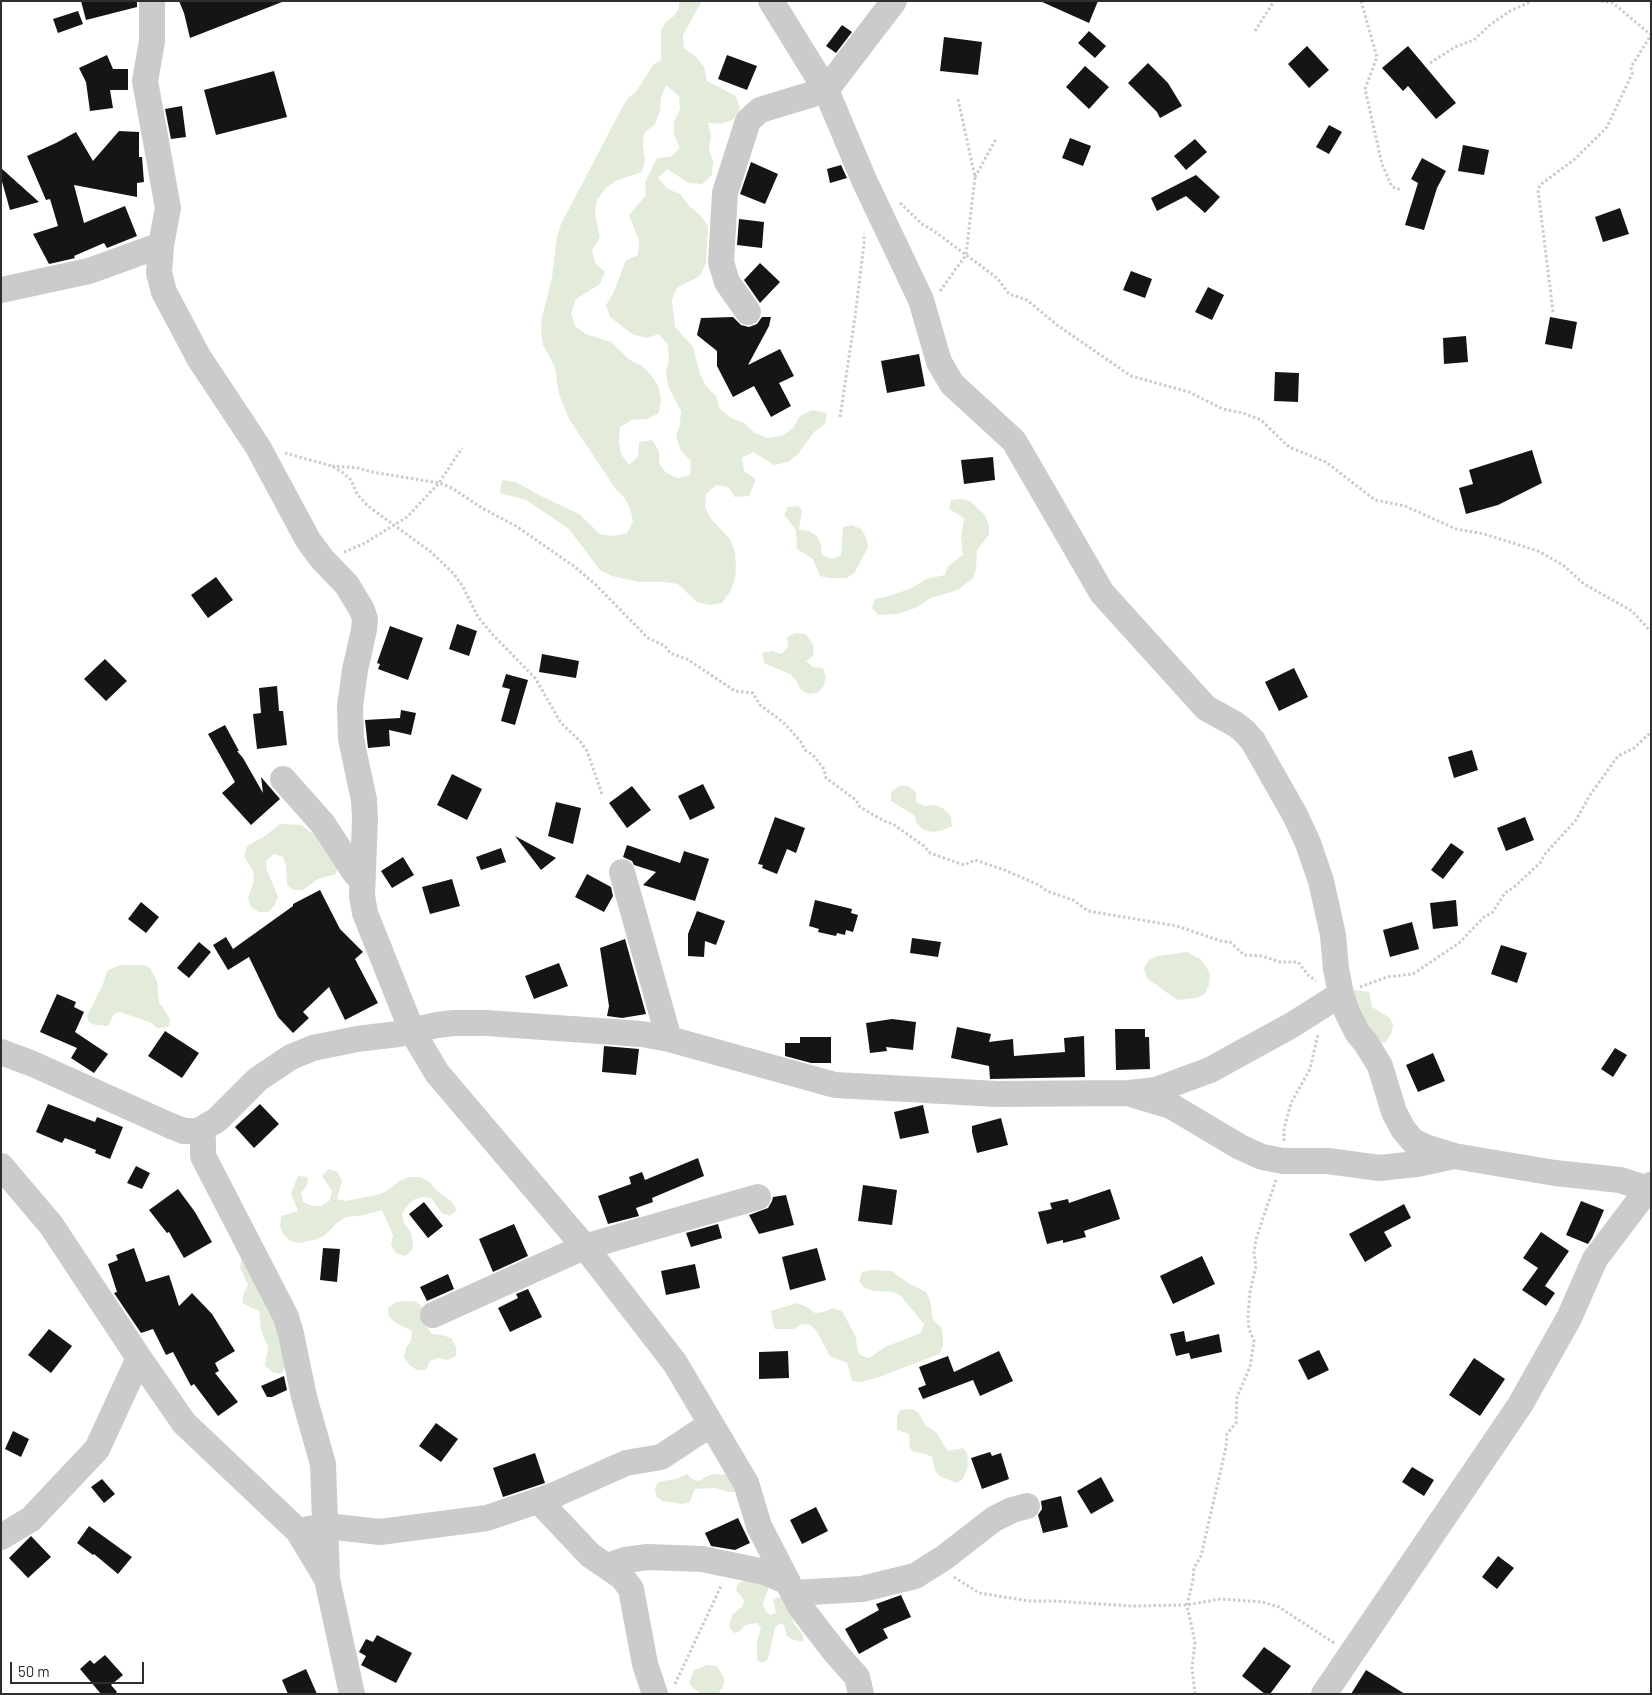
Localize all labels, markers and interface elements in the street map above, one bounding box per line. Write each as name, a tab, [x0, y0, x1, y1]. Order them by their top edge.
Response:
scale bar	[12, 1652, 146, 1684]
text: 50 m	[18, 1662, 50, 1680]

